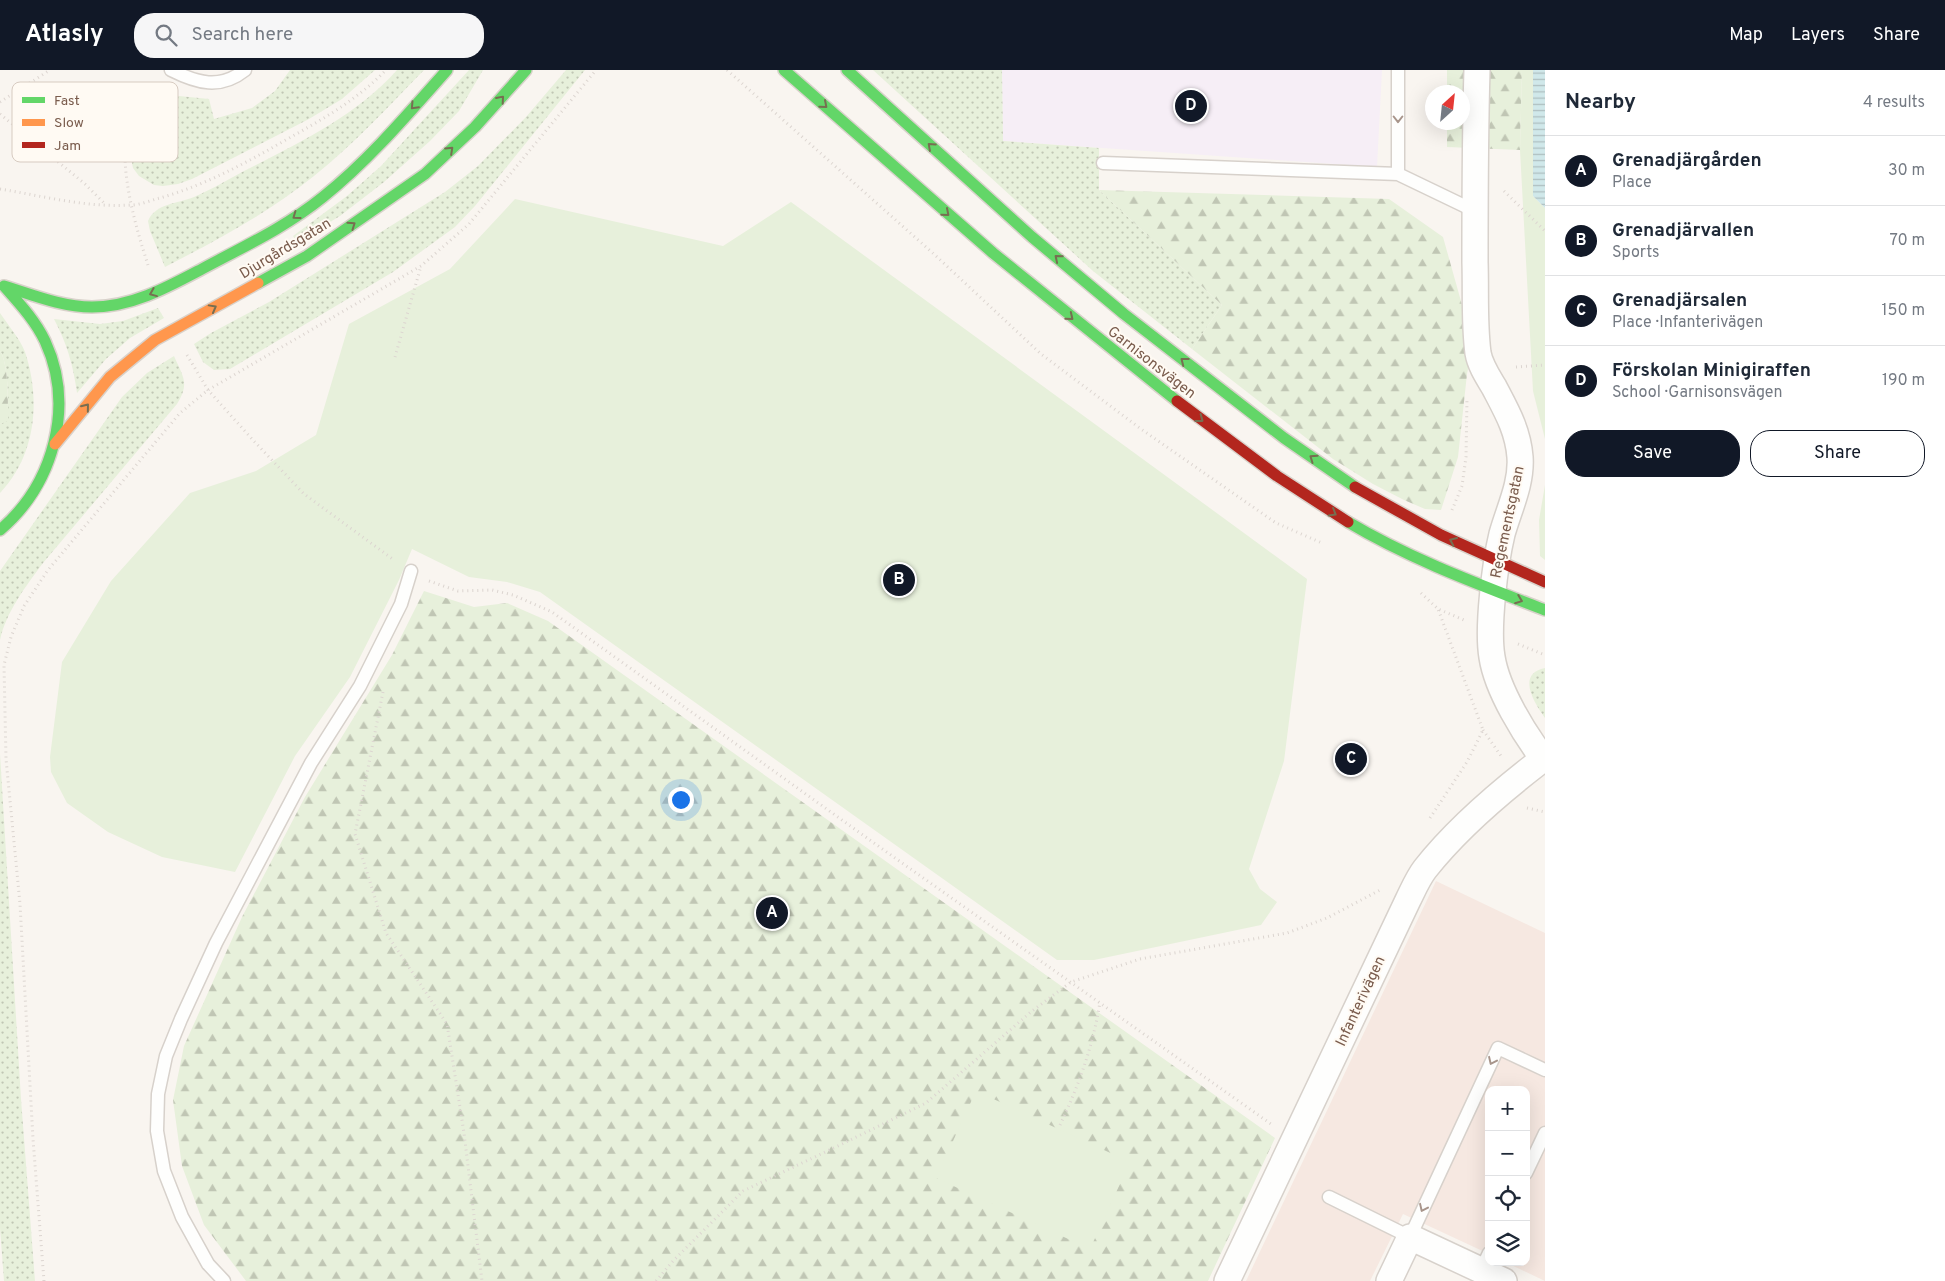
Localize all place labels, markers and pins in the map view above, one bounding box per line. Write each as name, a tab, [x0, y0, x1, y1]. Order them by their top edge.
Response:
pin: D	[1175, 87, 1207, 125]
pin: B	[883, 561, 915, 599]
pin: C	[1335, 740, 1367, 778]
pin: A	[756, 894, 788, 932]

